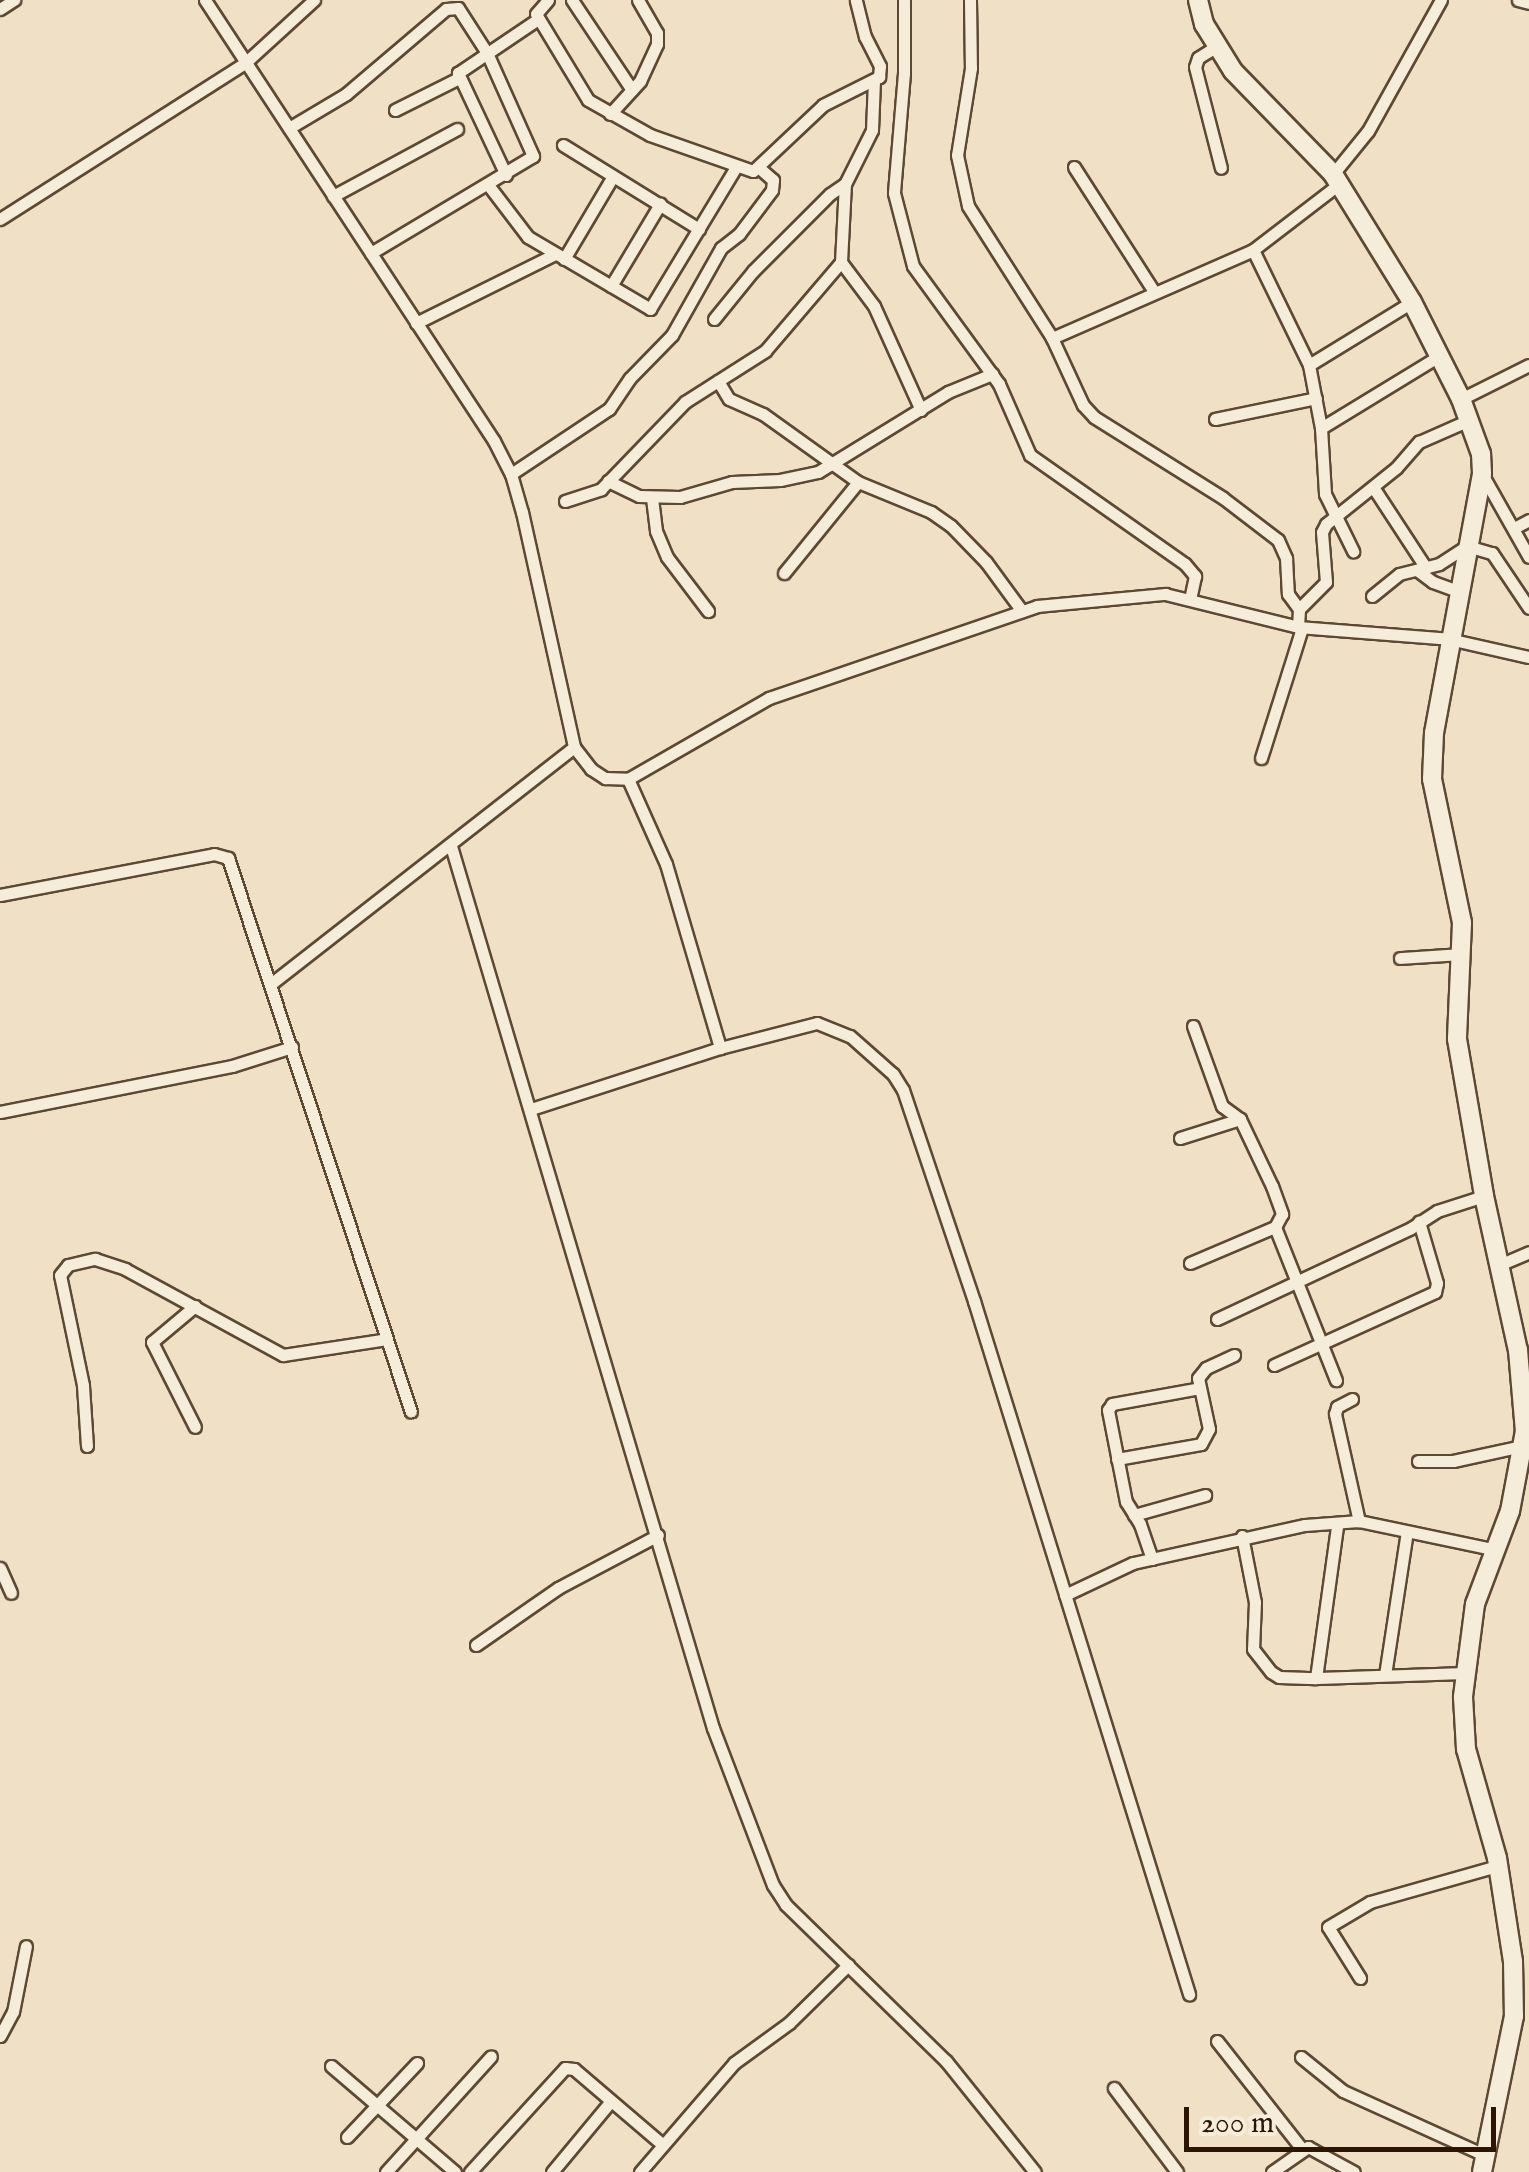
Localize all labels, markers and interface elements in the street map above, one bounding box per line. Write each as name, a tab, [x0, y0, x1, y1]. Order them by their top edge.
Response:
scale bar	[1189, 2087, 1502, 2149]
text: 200 m	[1201, 2105, 1274, 2143]

